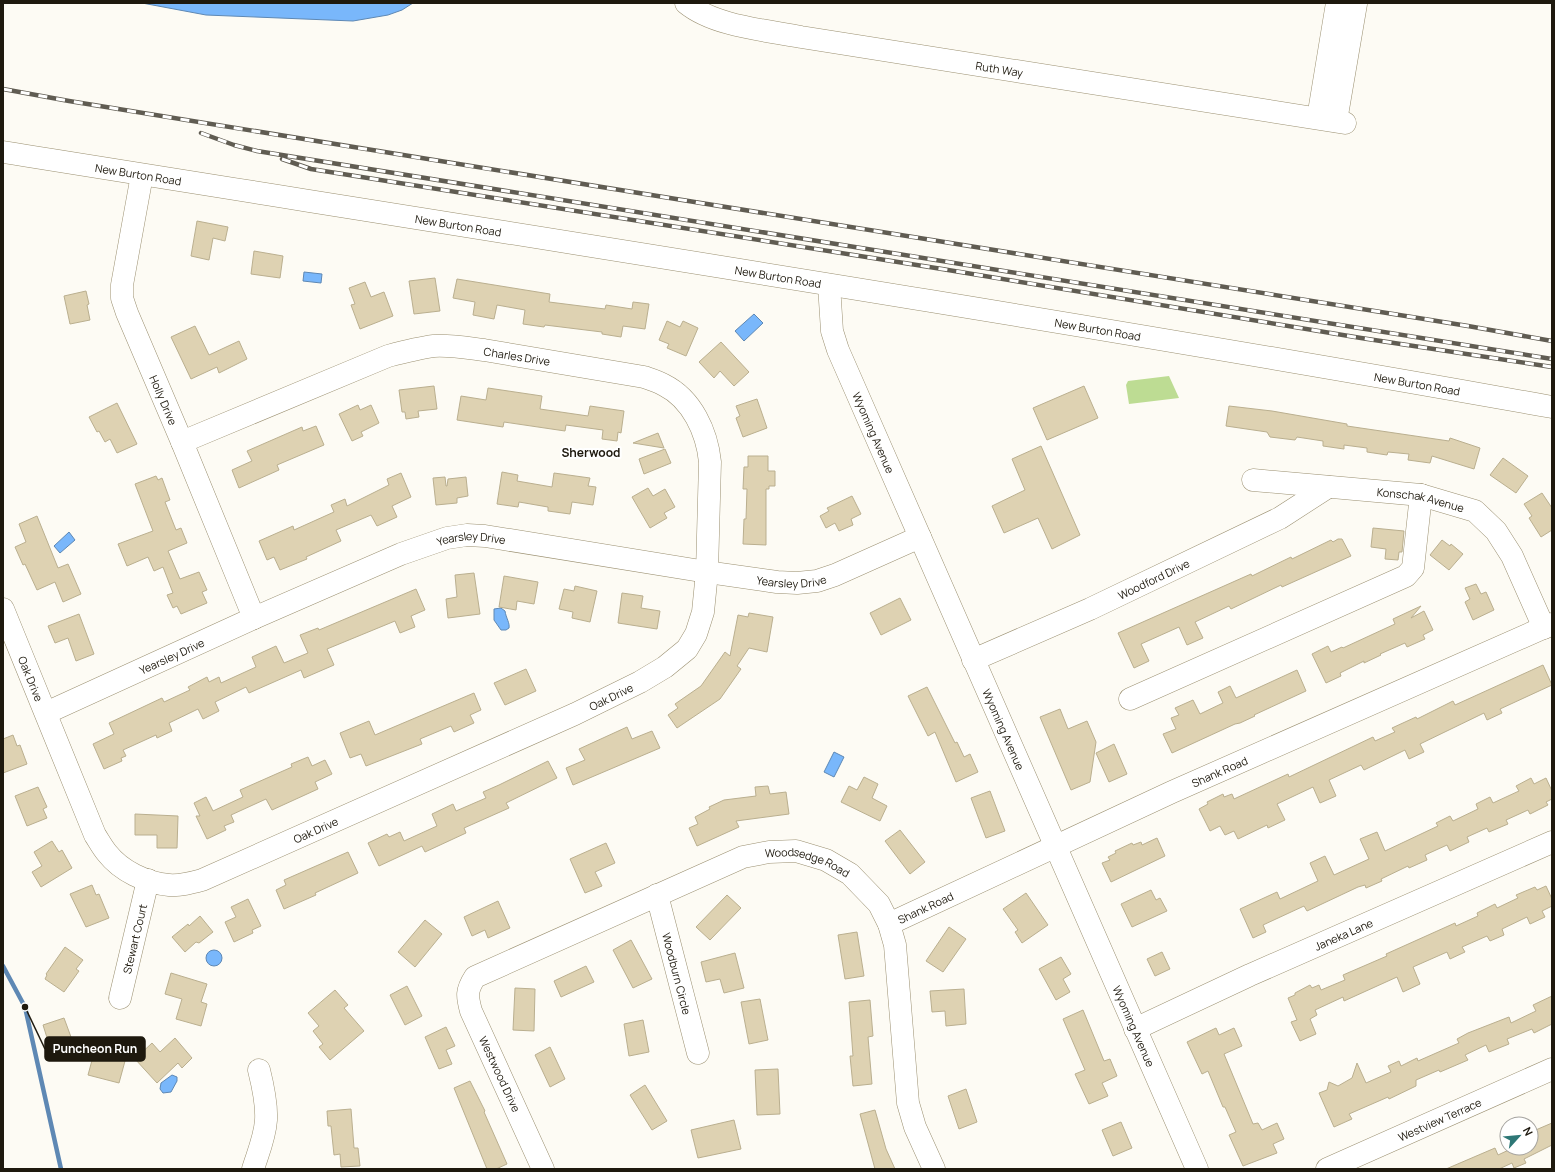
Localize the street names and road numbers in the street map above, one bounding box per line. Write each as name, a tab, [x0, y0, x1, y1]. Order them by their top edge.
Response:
street label: Ruth Way	[975, 57, 1024, 80]
street label: New Burton Road	[94, 159, 183, 188]
street label: New Burton Road	[414, 210, 503, 239]
street label: New Burton Road	[734, 262, 822, 291]
street label: New Burton Road	[1054, 314, 1142, 343]
street label: Charles Drive	[483, 343, 552, 369]
street label: New Burton Road	[1373, 368, 1461, 398]
street label: Holly Drive	[147, 373, 182, 428]
street label: Wyoming Avenue	[850, 389, 899, 476]
street label: Konschak Avenue	[1376, 484, 1467, 515]
street label: Yearsley Drive	[434, 527, 507, 549]
street label: Woodford Drive	[1115, 555, 1192, 602]
street label: Yearsley Drive	[756, 571, 829, 591]
street label: Yearsley Drive	[137, 634, 207, 677]
street label: Oak Drive	[15, 654, 47, 704]
street label: Oak Drive	[586, 679, 636, 714]
street label: Wyoming Avenue	[980, 686, 1029, 773]
street label: Shank Road	[1189, 752, 1250, 790]
street label: Oak Drive	[291, 813, 341, 846]
street label: Woodsedge Road	[765, 843, 853, 880]
street label: Shank Road	[895, 888, 956, 927]
street label: Stewart Court	[119, 902, 150, 975]
street label: Janeka Lane	[1312, 914, 1376, 953]
street label: Woodburn Circle	[660, 931, 695, 1017]
street label: Wyoming Avenue	[1110, 983, 1159, 1069]
street label: Westwood Drive	[476, 1034, 524, 1115]
street label: Westview Terrace	[1395, 1094, 1484, 1144]

